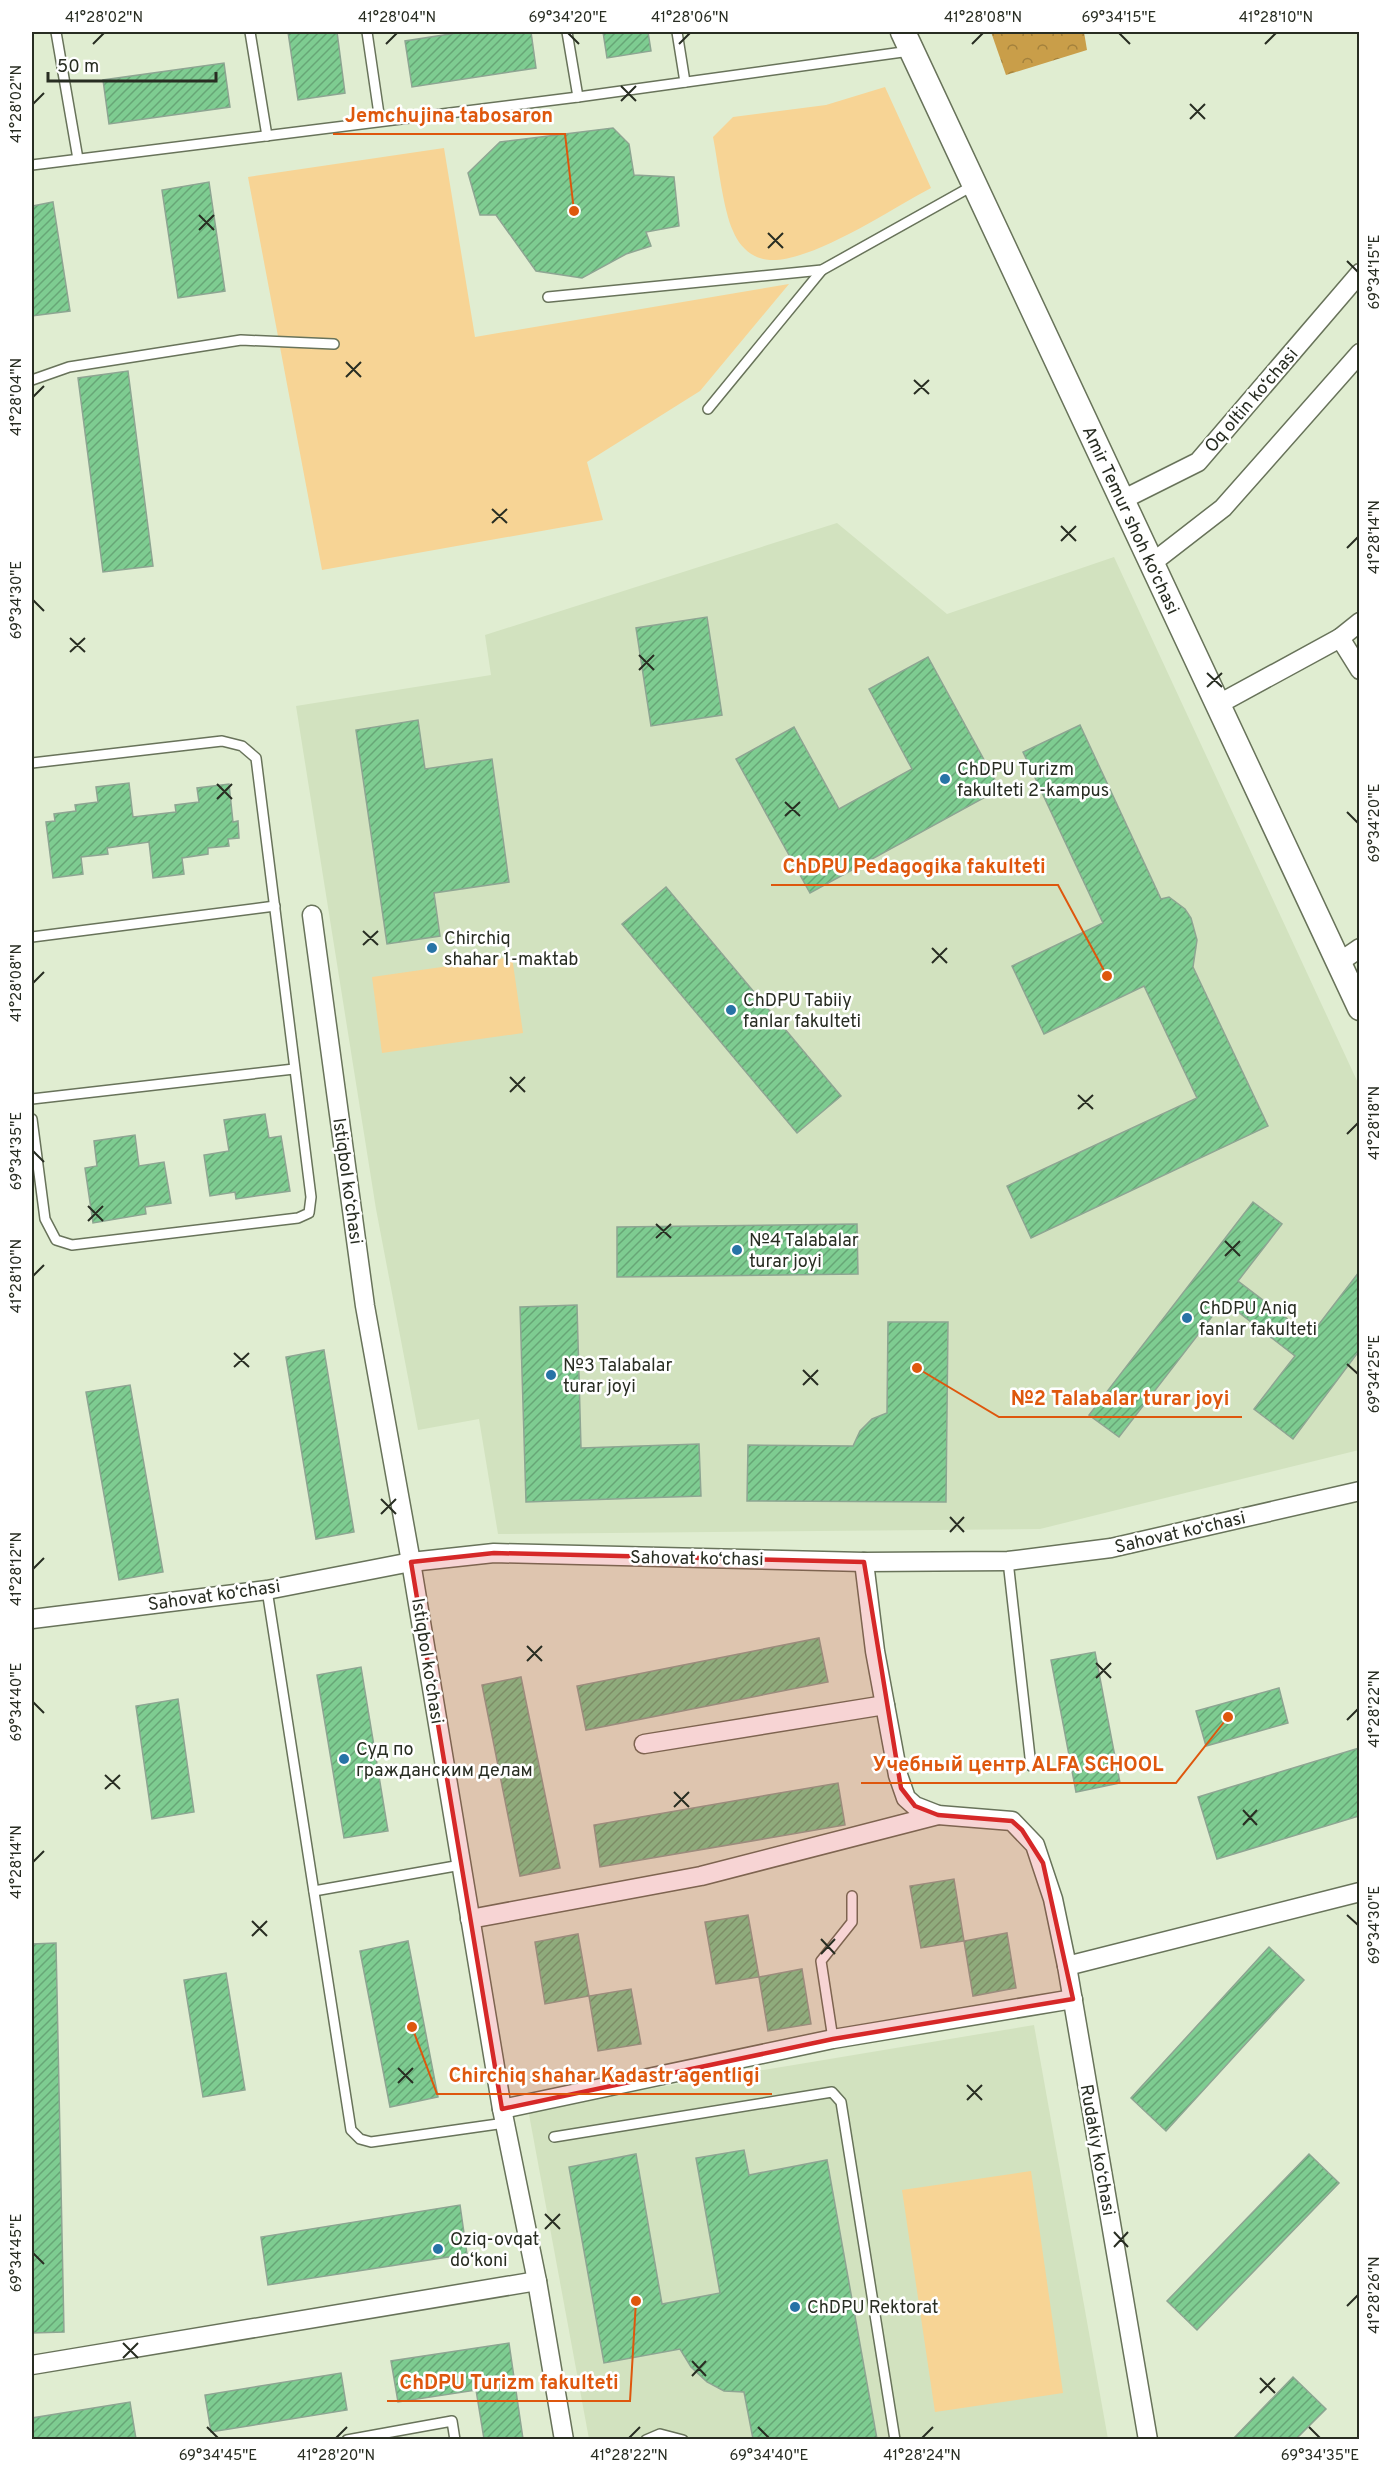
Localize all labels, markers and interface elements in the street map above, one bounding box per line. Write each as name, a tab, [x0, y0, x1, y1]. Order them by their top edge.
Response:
text: 41°28'02"N	[65, 9, 143, 28]
text: 41°28'04"N	[358, 9, 436, 28]
text: 69°34'20"E	[529, 9, 607, 28]
text: 41°28'06"N	[651, 9, 729, 28]
text: 41°28'08"N	[944, 9, 1022, 28]
text: 69°34'15"E	[1081, 9, 1157, 28]
text: 41°28'10"N	[1239, 9, 1313, 28]
scale bar	[48, 45, 216, 83]
text: 50 m	[57, 56, 99, 79]
text: 41°28'02"N	[8, 65, 27, 143]
callout: Jemchujina tabosaron	[333, 96, 565, 134]
text: Jemchujina tabosaron	[345, 104, 553, 130]
text: 69°34'15"E	[1366, 234, 1385, 310]
street label: Oq oltin ko‘chasi	[1200, 344, 1304, 458]
text: 41°28'04"N	[8, 358, 27, 436]
street label: Amir Temur shoh ko‘chasi	[1076, 423, 1183, 618]
text: 41°28'14"N	[1366, 500, 1385, 574]
text: 69°34'30"E	[8, 561, 27, 639]
place label: ChDPU Turizm fakulteti 2-kampus	[957, 759, 1109, 803]
marker: ChDPU Turizm fakulteti 2-kampus	[938, 772, 952, 786]
text: 69°34'20"E	[1366, 784, 1385, 862]
callout: ChDPU Pedagogika fakulteti	[771, 847, 1058, 885]
text: ChDPU Pedagogika fakulteti	[782, 855, 1046, 881]
place label: Chirchiq shahar 1-maktab	[444, 928, 578, 972]
marker: Chirchiq shahar 1-maktab	[425, 941, 439, 955]
text: 41°28'08"N	[8, 944, 27, 1022]
place label: ChDPU Tabiiy fanlar fakulteti	[743, 990, 861, 1034]
marker: ChDPU Tabiiy fanlar fakulteti	[724, 1003, 738, 1017]
text: 41°28'18"N	[1366, 1086, 1385, 1160]
text: 69°34'35"E	[8, 1112, 27, 1190]
street label: Istiqbol ko‘chasi	[326, 1116, 367, 1246]
place label: №4 Talabalar turar joyi	[749, 1230, 859, 1274]
text: 41°28'10"N	[8, 1239, 27, 1313]
marker: №4 Talabalar turar joyi	[730, 1243, 744, 1257]
place label: ChDPU Aniq fanlar fakulteti	[1199, 1298, 1317, 1342]
marker: ChDPU Aniq fanlar fakulteti	[1180, 1311, 1194, 1325]
text: 69°34'25"E	[1366, 1335, 1385, 1413]
place label: №3 Talabalar turar joyi	[563, 1355, 673, 1399]
marker: №3 Talabalar turar joyi	[544, 1368, 558, 1382]
callout: №2 Talabalar turar joyi	[999, 1379, 1242, 1417]
text: №2 Talabalar turar joyi	[1011, 1387, 1229, 1413]
street label: Sahovat ko‘chasi	[1113, 1507, 1248, 1560]
text: 41°28'12"N	[8, 1532, 27, 1606]
street label: Sahovat ko‘chasi	[630, 1547, 764, 1572]
street label: Sahovat ko‘chasi	[146, 1576, 282, 1617]
street label: Istiqbol ko‘chasi	[405, 1596, 448, 1726]
text: 69°34'40"E	[8, 1662, 27, 1742]
text: 41°28'22"N	[1366, 1670, 1385, 1748]
place label: Суд по гражданским делам	[356, 1739, 533, 1783]
callout: Учебный центр ALFA SCHOOL	[861, 1745, 1176, 1783]
marker: Суд по гражданским делам	[337, 1752, 351, 1766]
text: Учебный центр ALFA SCHOOL	[872, 1753, 1164, 1779]
text: 41°28'14"N	[8, 1825, 27, 1899]
text: 69°34'30"E	[1366, 1886, 1385, 1964]
callout: Chirchiq shahar Kadastr agentligi	[437, 2056, 772, 2094]
text: Chirchiq shahar Kadastr agentligi	[448, 2064, 760, 2090]
street label: Rudakiy ko‘chasi	[1074, 2083, 1119, 2218]
text: 69°34'45"E	[8, 2214, 27, 2292]
place label: Oziq-ovqat do‘koni	[450, 2229, 539, 2273]
marker: Oziq-ovqat do‘koni	[431, 2242, 445, 2256]
text: 41°28'26"N	[1366, 2256, 1385, 2334]
place label: ChDPU Rektorat	[807, 2297, 939, 2320]
marker: ChDPU Rektorat	[788, 2300, 802, 2314]
callout: ChDPU Turizm fakulteti	[387, 2363, 630, 2401]
text: ChDPU Turizm fakulteti	[399, 2371, 619, 2397]
text: 69°34'45"E	[179, 2447, 257, 2466]
text: 41°28'20"N	[297, 2447, 375, 2466]
text: 41°28'22"N	[590, 2447, 668, 2466]
text: 69°34'40"E	[729, 2447, 809, 2466]
text: 41°28'24"N	[883, 2447, 961, 2466]
text: 69°34'35"E	[1281, 2447, 1359, 2466]

